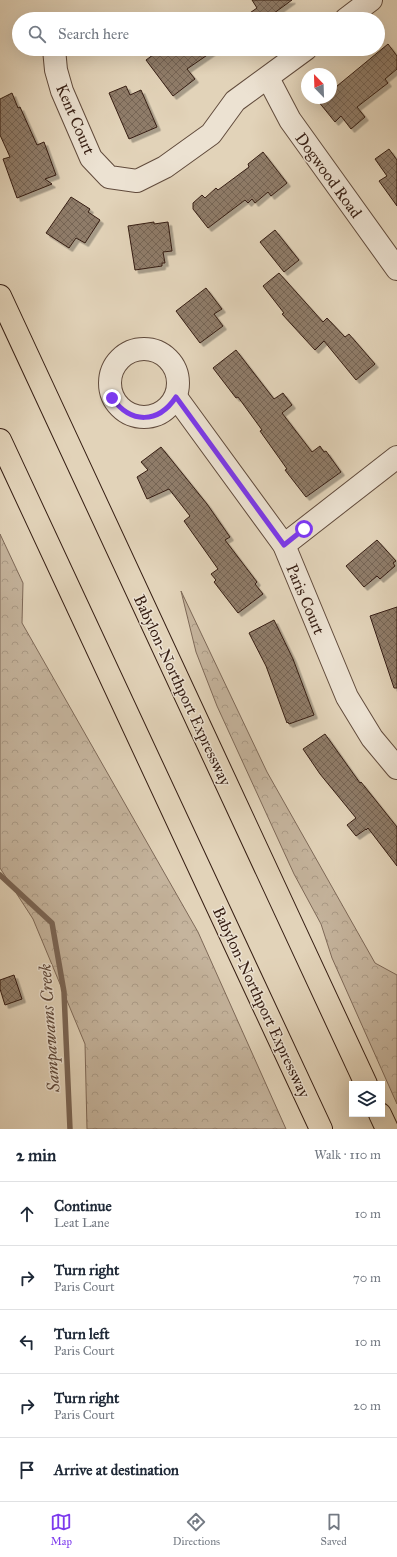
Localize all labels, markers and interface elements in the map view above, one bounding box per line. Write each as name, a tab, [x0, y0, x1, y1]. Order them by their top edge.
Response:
search box	[12, 12, 385, 56]
icon: search	[26, 23, 48, 45]
text: Search here	[58, 25, 129, 43]
north arrow	[301, 68, 337, 104]
street label: Kent Court	[52, 81, 99, 158]
street label: Dogwood Road	[290, 129, 366, 222]
route end	[103, 389, 121, 407]
route start	[295, 520, 313, 538]
street label: Paris Court	[282, 561, 329, 638]
street label: Babylon-Northport Expressway	[130, 592, 235, 789]
street label: Babylon-Northport Expressway	[209, 904, 314, 1101]
water label: Sampawams Creek	[35, 963, 65, 1094]
map controls	[349, 1081, 385, 1117]
button: layers	[349, 1081, 385, 1117]
text: 2 min	[16, 1145, 56, 1166]
text: Walk · 110 m	[314, 1147, 381, 1163]
text: Continue	[54, 1197, 112, 1215]
icon: ahead	[16, 1203, 38, 1225]
text: 10 m	[355, 1206, 381, 1222]
text: Leat Lane	[54, 1215, 109, 1231]
text: Turn right	[54, 1261, 119, 1279]
icon: right	[16, 1267, 38, 1289]
text: 70 m	[353, 1270, 381, 1286]
text: Paris Court	[54, 1279, 115, 1295]
text: Turn left	[54, 1325, 110, 1343]
icon: left	[16, 1331, 38, 1353]
text: 10 m	[355, 1334, 381, 1350]
text: Paris Court	[54, 1343, 115, 1359]
text: Turn right	[54, 1389, 119, 1407]
icon: right	[16, 1395, 38, 1417]
text: 20 m	[353, 1398, 381, 1414]
text: Paris Court	[54, 1407, 115, 1423]
icon: arrive	[16, 1459, 38, 1481]
text: Arrive at destination	[54, 1461, 179, 1479]
tab: Map	[50, 1511, 72, 1548]
tab: Directions	[173, 1511, 220, 1548]
tab: Saved	[321, 1511, 347, 1548]

